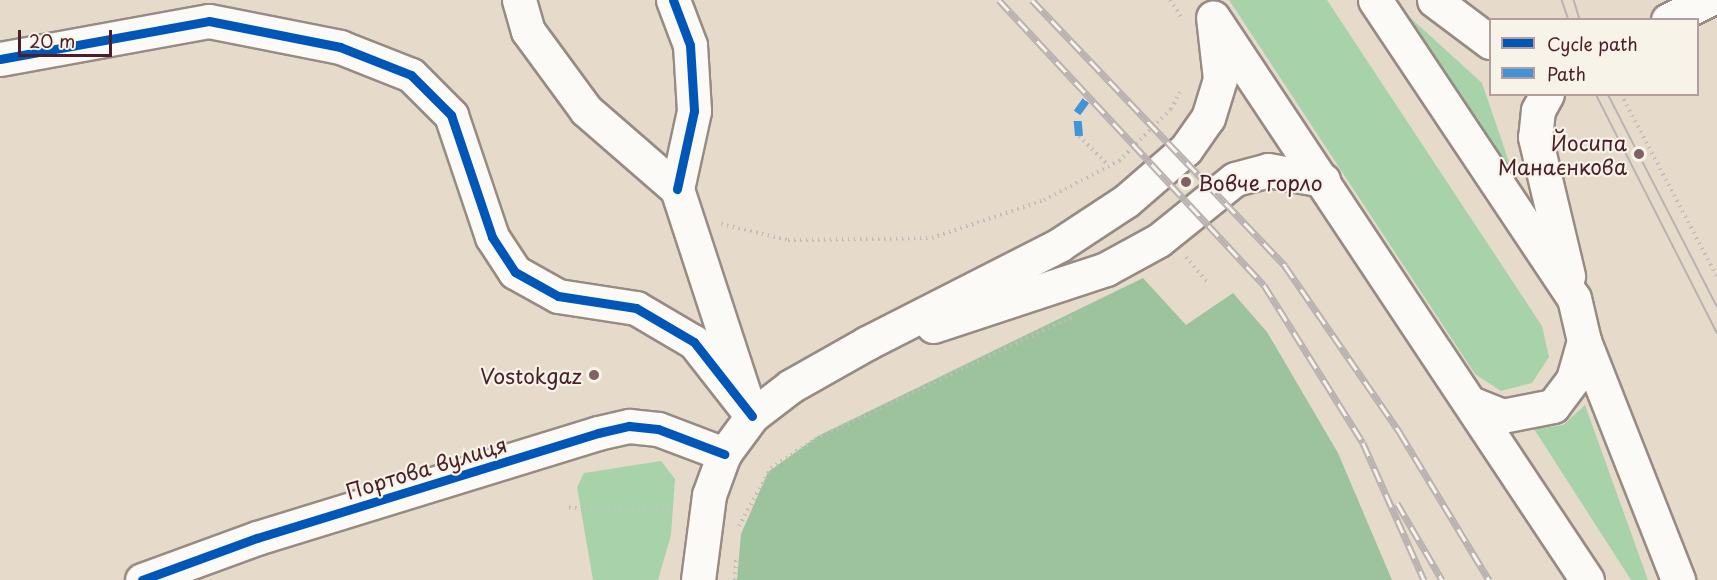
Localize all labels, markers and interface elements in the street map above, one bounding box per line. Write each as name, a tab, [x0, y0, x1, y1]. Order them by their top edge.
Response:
scale bar	[21, 18, 116, 56]
legend	[1489, 18, 1699, 96]
text: 20 m	[29, 27, 75, 54]
text: Cycle path	[1547, 30, 1638, 57]
text: Path	[1547, 60, 1586, 87]
place label: Йосипа Манаєнкова	[1498, 129, 1627, 179]
marker: Йосипа Манаєнкова	[1632, 147, 1646, 161]
place label: Вовче горло	[1198, 169, 1323, 195]
marker: Вовче горло	[1179, 175, 1193, 189]
place label: Vostokgaz	[480, 362, 582, 388]
marker: Vostokgaz	[587, 368, 601, 382]
street label: Портова вулиця	[342, 430, 510, 504]

